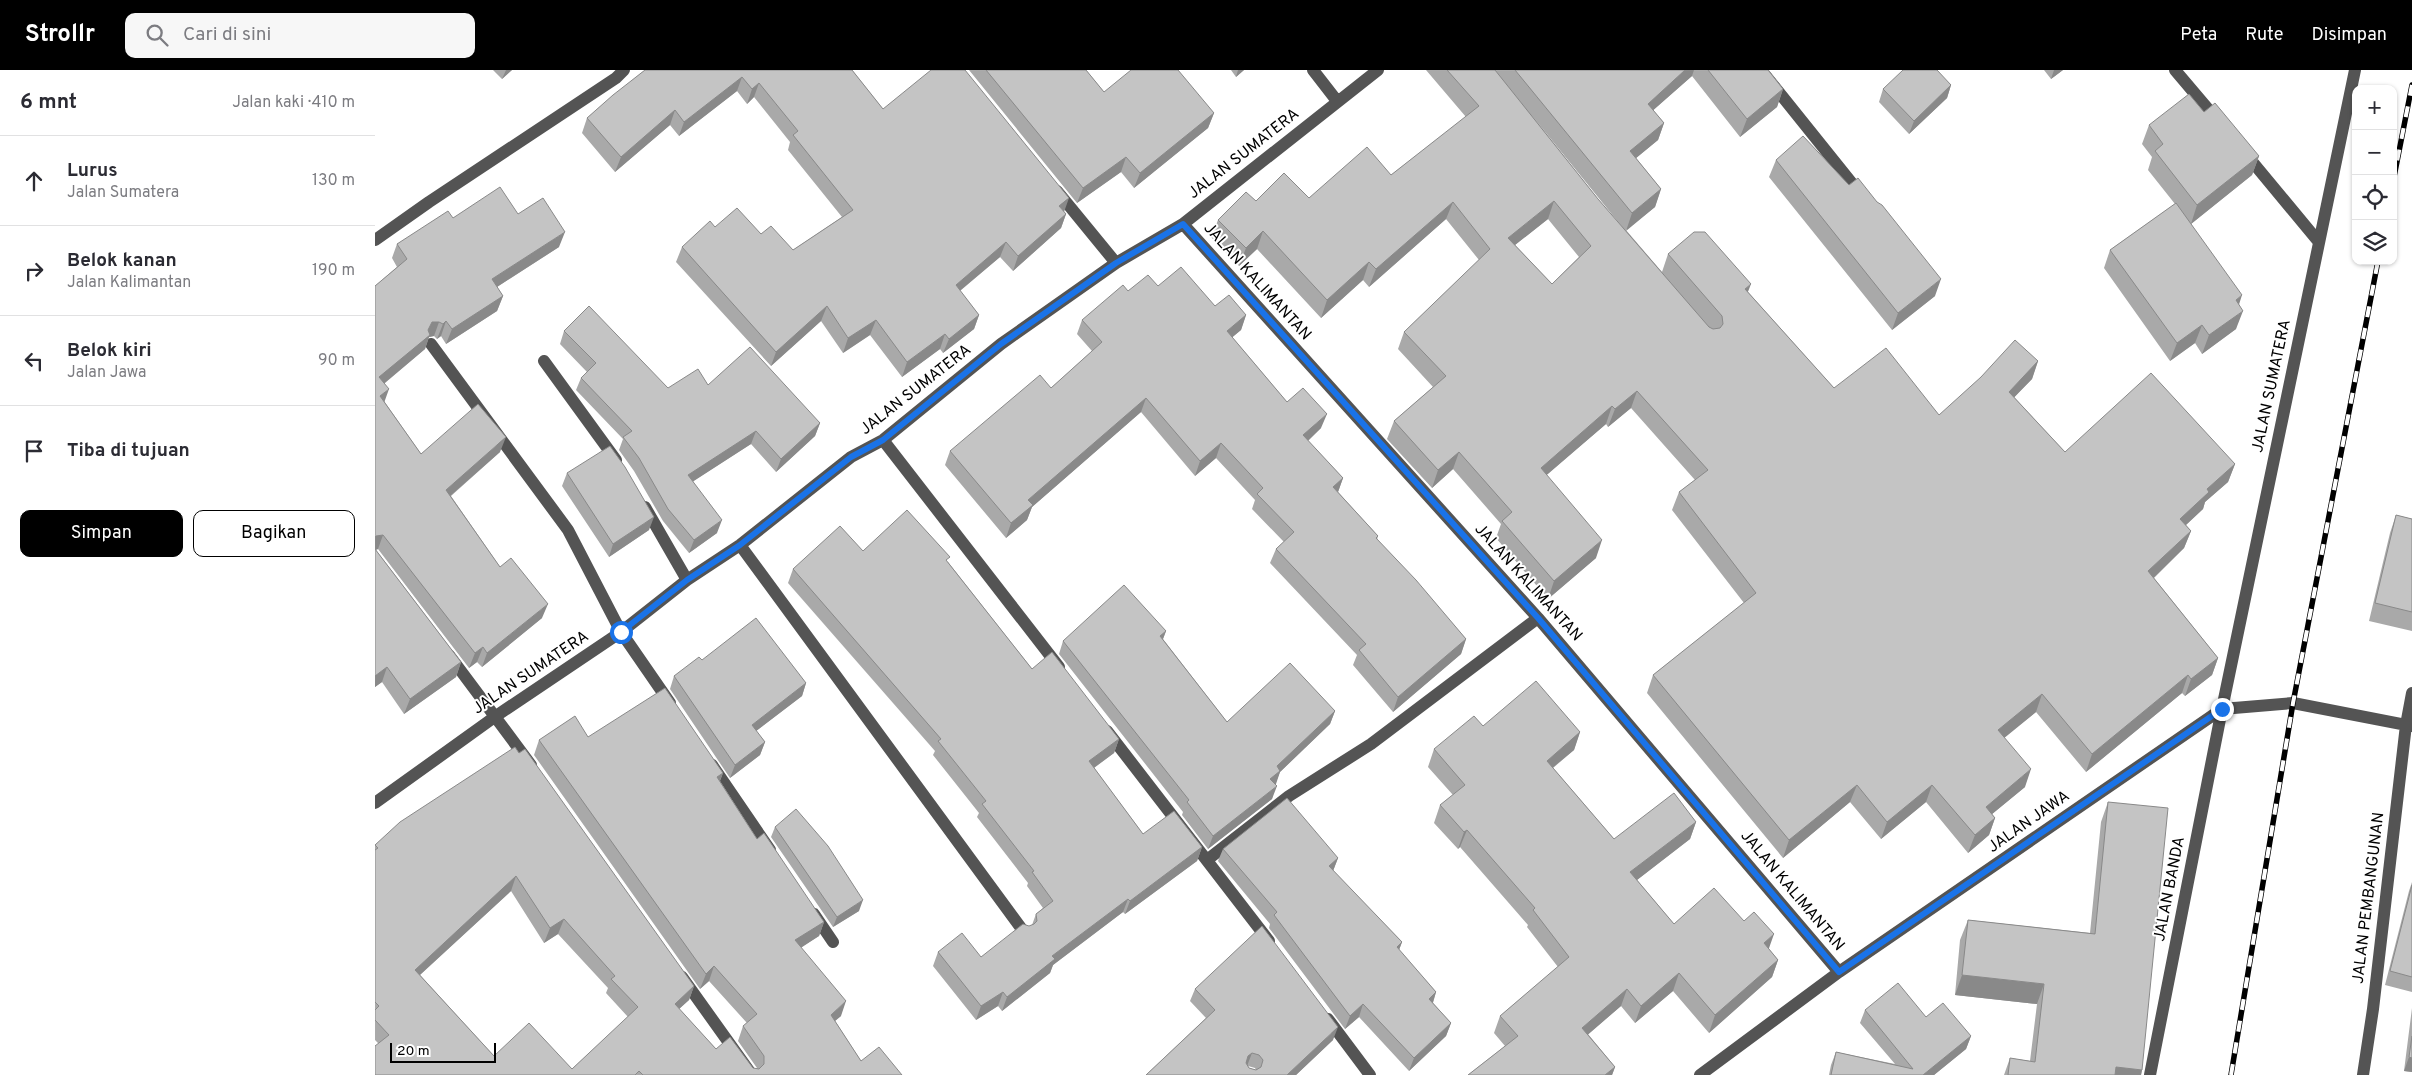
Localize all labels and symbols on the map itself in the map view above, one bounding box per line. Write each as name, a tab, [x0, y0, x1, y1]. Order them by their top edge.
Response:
street label: JALAN SUMATERA	[1184, 104, 1304, 204]
street label: JALAN KALIMANTAN	[1199, 219, 1315, 345]
street label: JALAN SUMATERA	[2248, 317, 2296, 454]
street label: JALAN SUMATERA	[856, 340, 976, 440]
street label: JALAN KALIMANTAN	[1470, 520, 1586, 646]
route start	[610, 621, 633, 644]
street label: JALAN SUMATERA	[469, 627, 593, 719]
route end	[2211, 698, 2234, 721]
street label: JALAN JAWA	[1984, 786, 2074, 858]
street label: JALAN PEMBANGUNAN	[2349, 811, 2389, 985]
street label: JALAN KALIMANTAN	[1736, 826, 1848, 956]
street label: JALAN BANDA	[2150, 835, 2190, 943]
scale bar	[390, 1040, 496, 1063]

